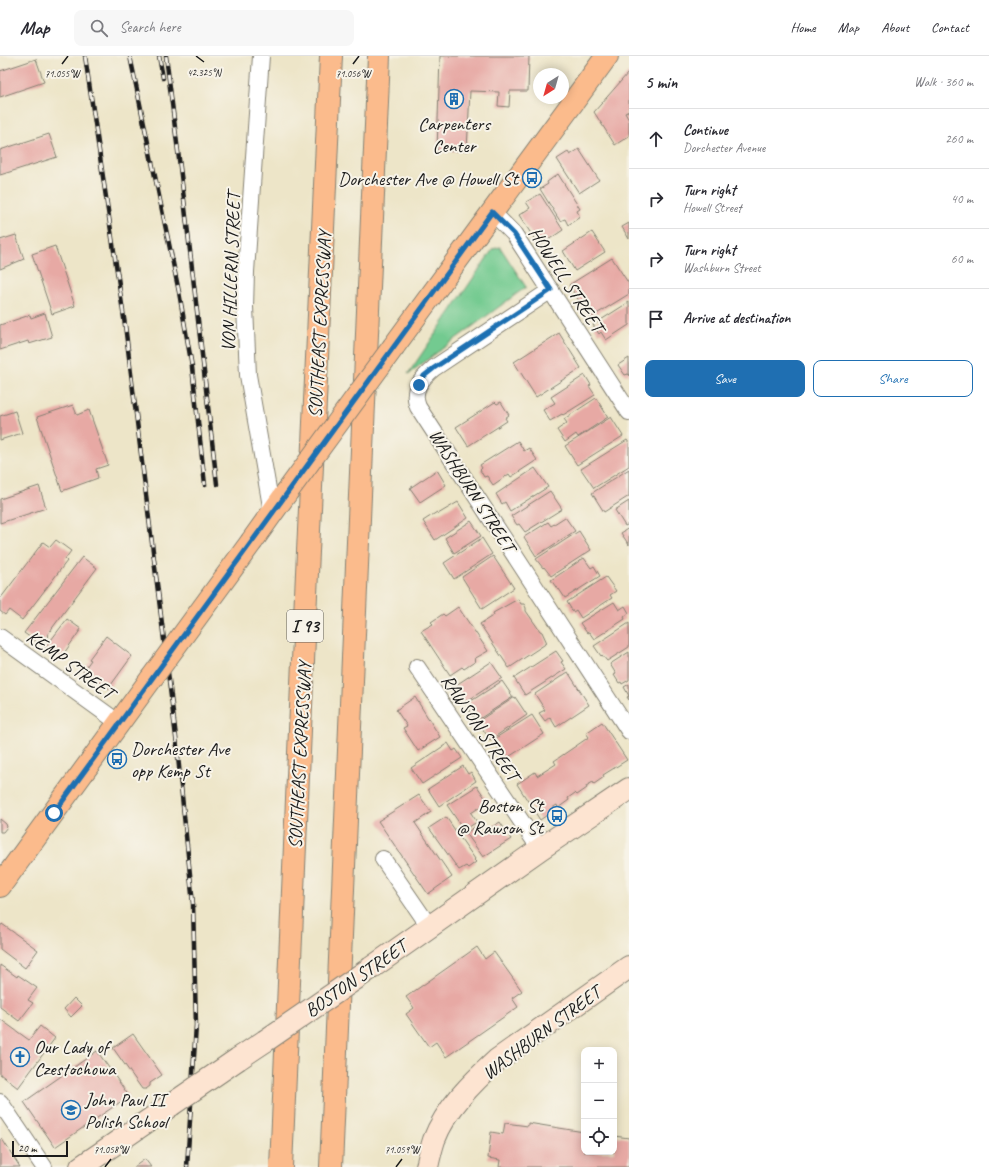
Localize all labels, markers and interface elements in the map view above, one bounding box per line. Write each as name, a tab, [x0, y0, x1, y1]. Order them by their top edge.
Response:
search box	[74, 10, 354, 46]
text: Map	[20, 16, 50, 40]
icon: search	[88, 17, 110, 39]
text: Search here	[120, 18, 181, 37]
text: Home	[790, 19, 816, 36]
text: Map	[838, 19, 859, 36]
text: About	[881, 19, 909, 36]
text: Contact	[931, 19, 969, 36]
text: 42.325°N	[187, 66, 223, 79]
text: 71.055°W	[45, 67, 81, 80]
text: 71.056°W	[336, 67, 372, 80]
north arrow	[533, 68, 569, 104]
text: 5 min	[645, 72, 677, 93]
text: Walk · 360 m	[914, 74, 973, 90]
building icon: Carpenters Center	[443, 88, 465, 110]
place label: Carpenters Center	[418, 112, 491, 158]
text: Continue	[683, 121, 728, 140]
icon: ahead	[645, 128, 667, 150]
text: 260 m	[945, 131, 973, 147]
text: Dorchester Avenue	[683, 140, 765, 156]
place label: Dorchester Ave @ Howell St	[338, 167, 520, 191]
bus stop icon: Dorchester Ave @ Howell St	[521, 167, 543, 189]
text: Turn right	[683, 181, 736, 200]
street label: VON HILLERN STREET	[216, 187, 246, 352]
icon: right	[645, 188, 667, 210]
text: 40 m	[951, 191, 973, 207]
text: Howell Street	[683, 200, 742, 216]
street label: HOWELL STREET	[523, 223, 612, 341]
street label: SOUTHEAST EXPRESSWAY	[303, 227, 337, 418]
text: Turn right	[683, 241, 736, 260]
icon: right	[645, 248, 667, 270]
text: 60 m	[951, 251, 973, 267]
text: Washburn Street	[683, 260, 761, 276]
icon: arrive	[645, 308, 667, 330]
text: Arrive at destination	[683, 309, 790, 328]
button: Save	[645, 360, 805, 397]
button: Share	[813, 360, 973, 397]
route end	[410, 376, 428, 394]
street label: WASHBURN STREET	[423, 425, 523, 560]
road number: I 93	[287, 610, 323, 642]
street label: KEMP STREET	[22, 625, 123, 707]
street label: SOUTHEAST EXPRESSWAY	[283, 658, 317, 849]
street label: RAWSON STREET	[436, 670, 528, 790]
place label: Dorchester Ave opp Kemp St	[131, 737, 231, 783]
bus stop icon: Dorchester Ave opp Kemp St	[106, 748, 128, 770]
place label: Boston St @ Rawson St	[456, 794, 545, 840]
route start	[45, 804, 63, 822]
bus stop icon: Boston St @ Rawson St	[546, 805, 568, 827]
street label: BOSTON STREET	[300, 932, 415, 1023]
street label: WASHBURN STREET	[478, 978, 609, 1085]
place label: Our Lady of Czestochowa	[34, 1035, 117, 1081]
church icon: Our Lady of Czestochowa	[9, 1046, 31, 1068]
map controls	[581, 1047, 617, 1155]
button: +	[581, 1047, 617, 1083]
button: −	[581, 1083, 617, 1119]
place label: John Paul II Polish School	[84, 1088, 171, 1134]
school or university icon: John Paul II Polish School	[60, 1099, 82, 1121]
button: locate	[581, 1119, 617, 1155]
scale bar	[12, 1139, 68, 1158]
text: 20 m	[18, 1141, 37, 1155]
text: 71.058°W	[94, 1143, 130, 1156]
text: 71.059°W	[385, 1143, 421, 1156]

